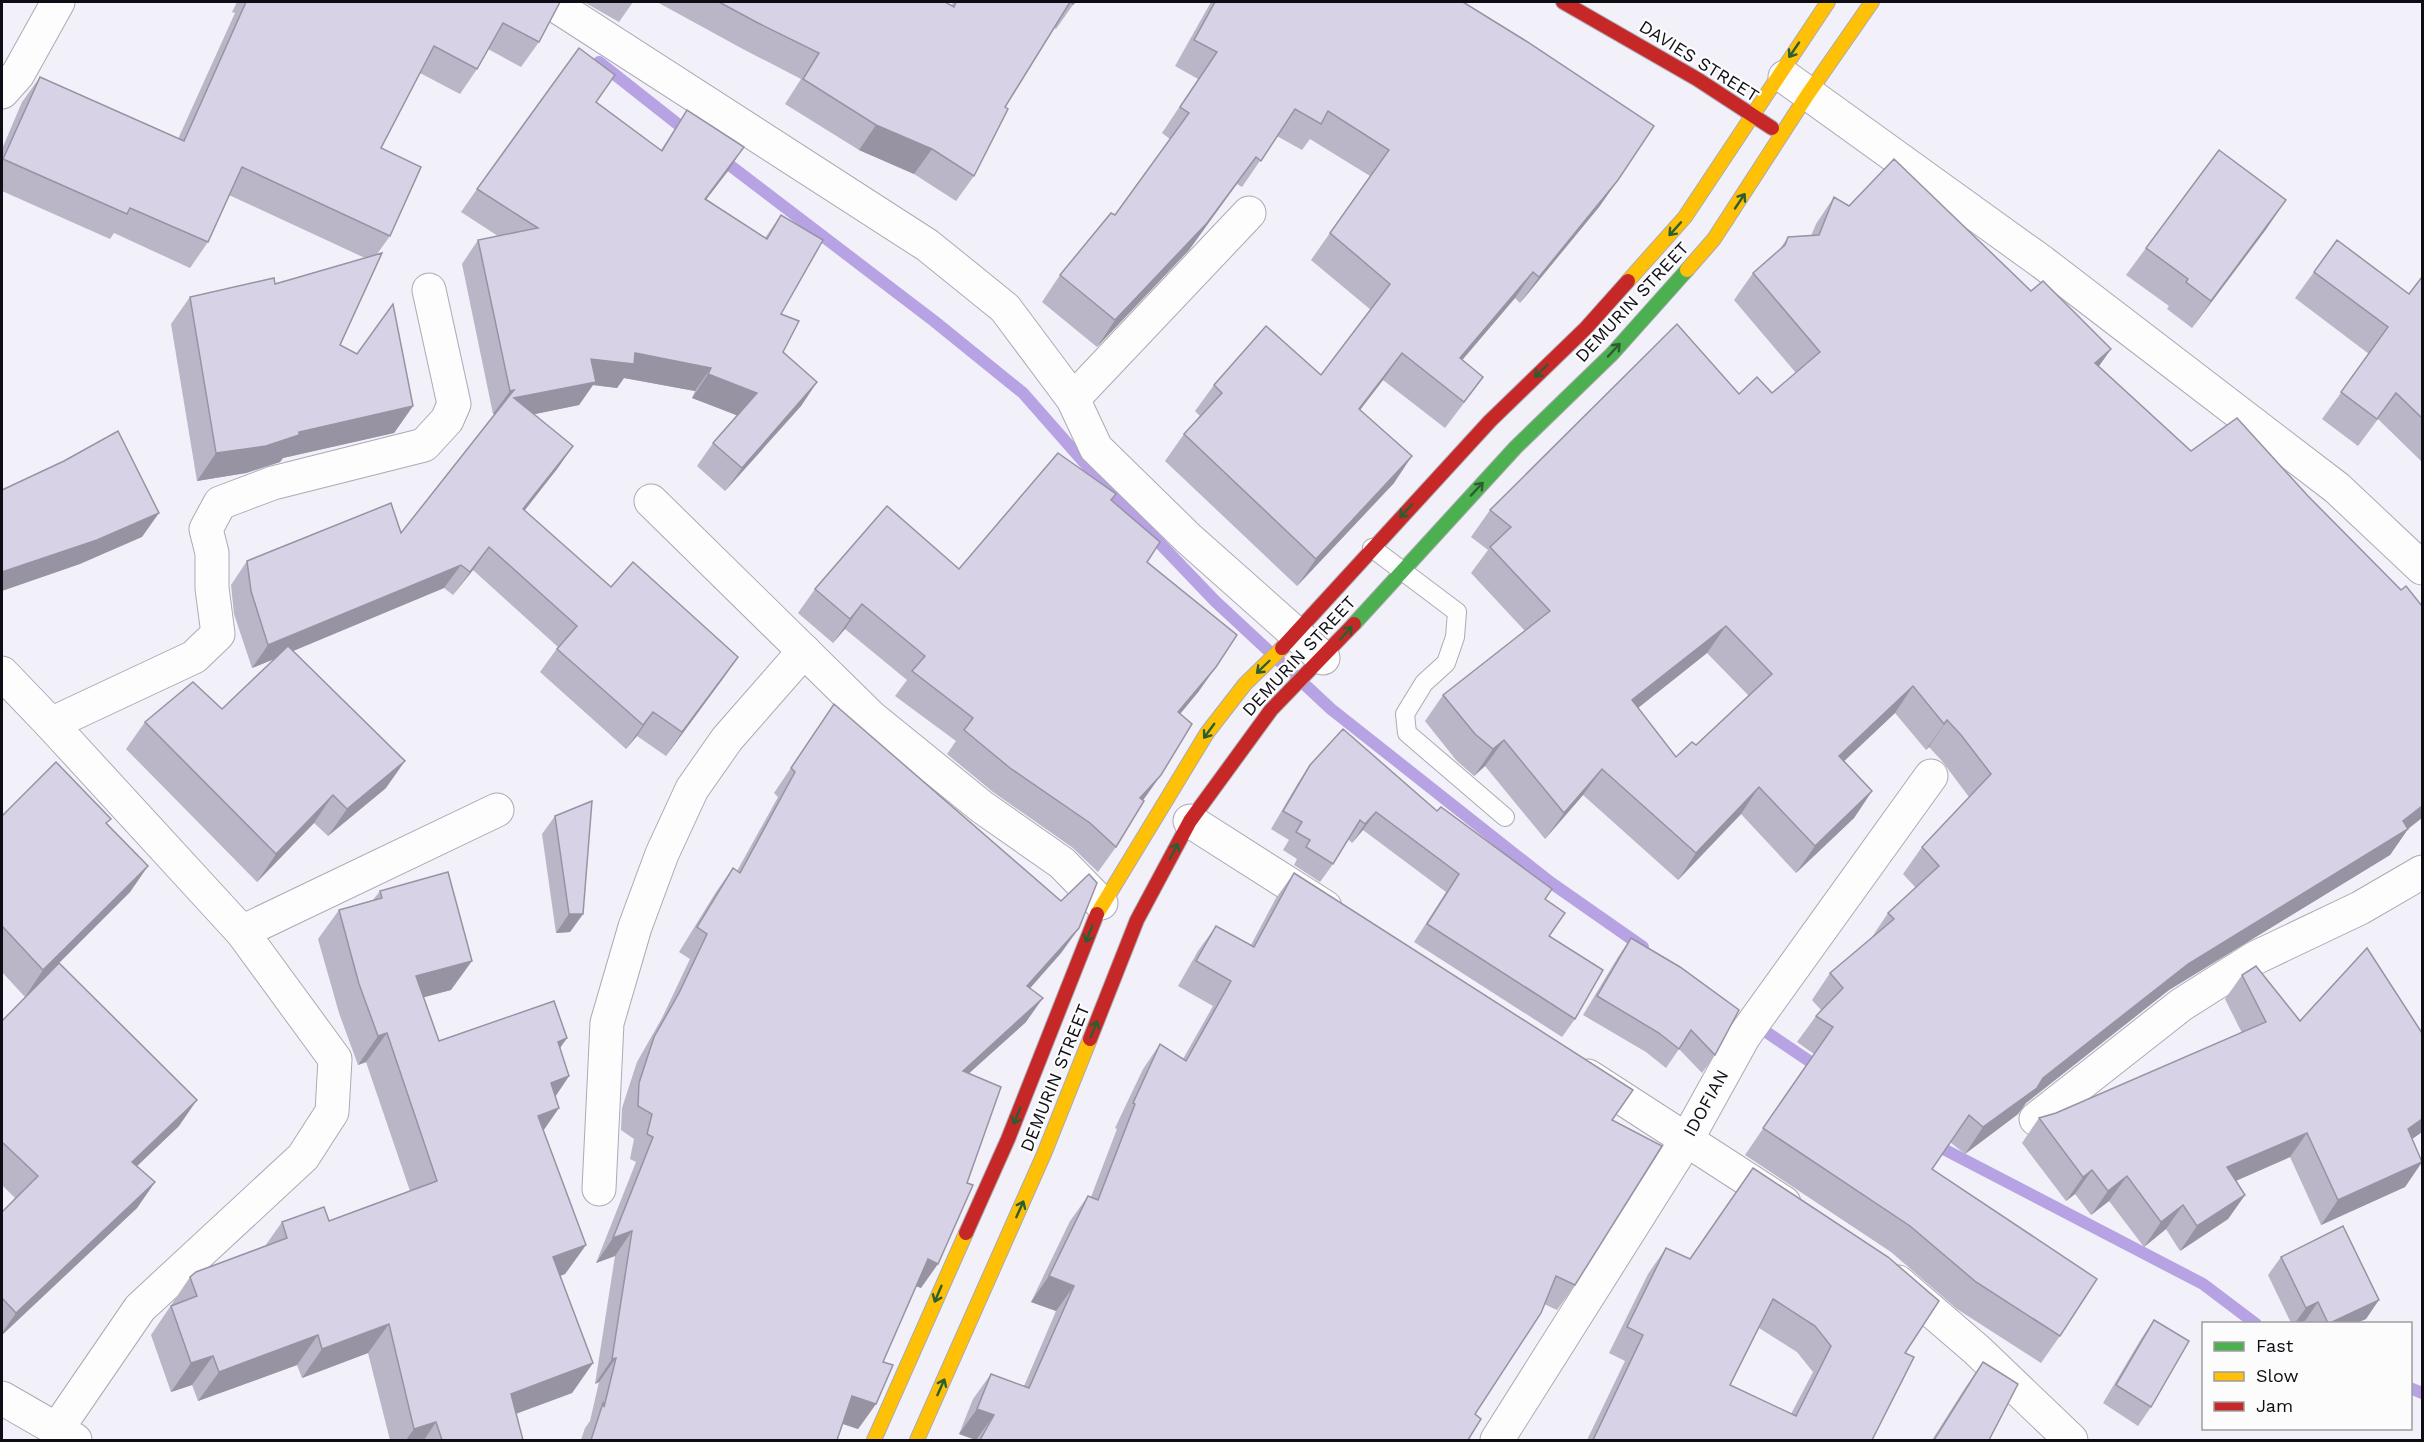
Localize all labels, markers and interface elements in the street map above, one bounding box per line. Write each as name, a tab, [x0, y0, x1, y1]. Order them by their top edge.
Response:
street label: DAVIES STREET	[1636, 15, 1763, 106]
one-way arrow	[1788, 41, 1800, 57]
one-way arrow	[1734, 194, 1746, 210]
one-way arrow	[1668, 221, 1682, 236]
street label: DEMURIN STREET	[1570, 237, 1693, 366]
one-way arrow	[1607, 343, 1622, 358]
one-way arrow	[1534, 364, 1549, 379]
one-way arrow	[1470, 481, 1484, 496]
one-way arrow	[1399, 504, 1413, 519]
street label: DEMURIN STREET	[1237, 591, 1360, 720]
one-way arrow	[1339, 626, 1353, 641]
one-way arrow	[1255, 660, 1270, 674]
one-way arrow	[1203, 722, 1215, 738]
one-way arrow	[1168, 843, 1180, 860]
one-way arrow	[1083, 924, 1094, 943]
street label: DEMURIN STREET	[1015, 1001, 1094, 1154]
one-way arrow	[1090, 1020, 1101, 1038]
street label: IDOFIAN	[1679, 1066, 1732, 1140]
one-way arrow	[1011, 1106, 1022, 1124]
one-way arrow	[1014, 1200, 1026, 1218]
one-way arrow	[932, 1284, 943, 1302]
legend	[2202, 1322, 2412, 1430]
text: Fast	[2256, 1335, 2294, 1356]
text: Slow	[2256, 1365, 2299, 1386]
one-way arrow	[936, 1378, 947, 1396]
text: Jam	[2256, 1395, 2293, 1416]

